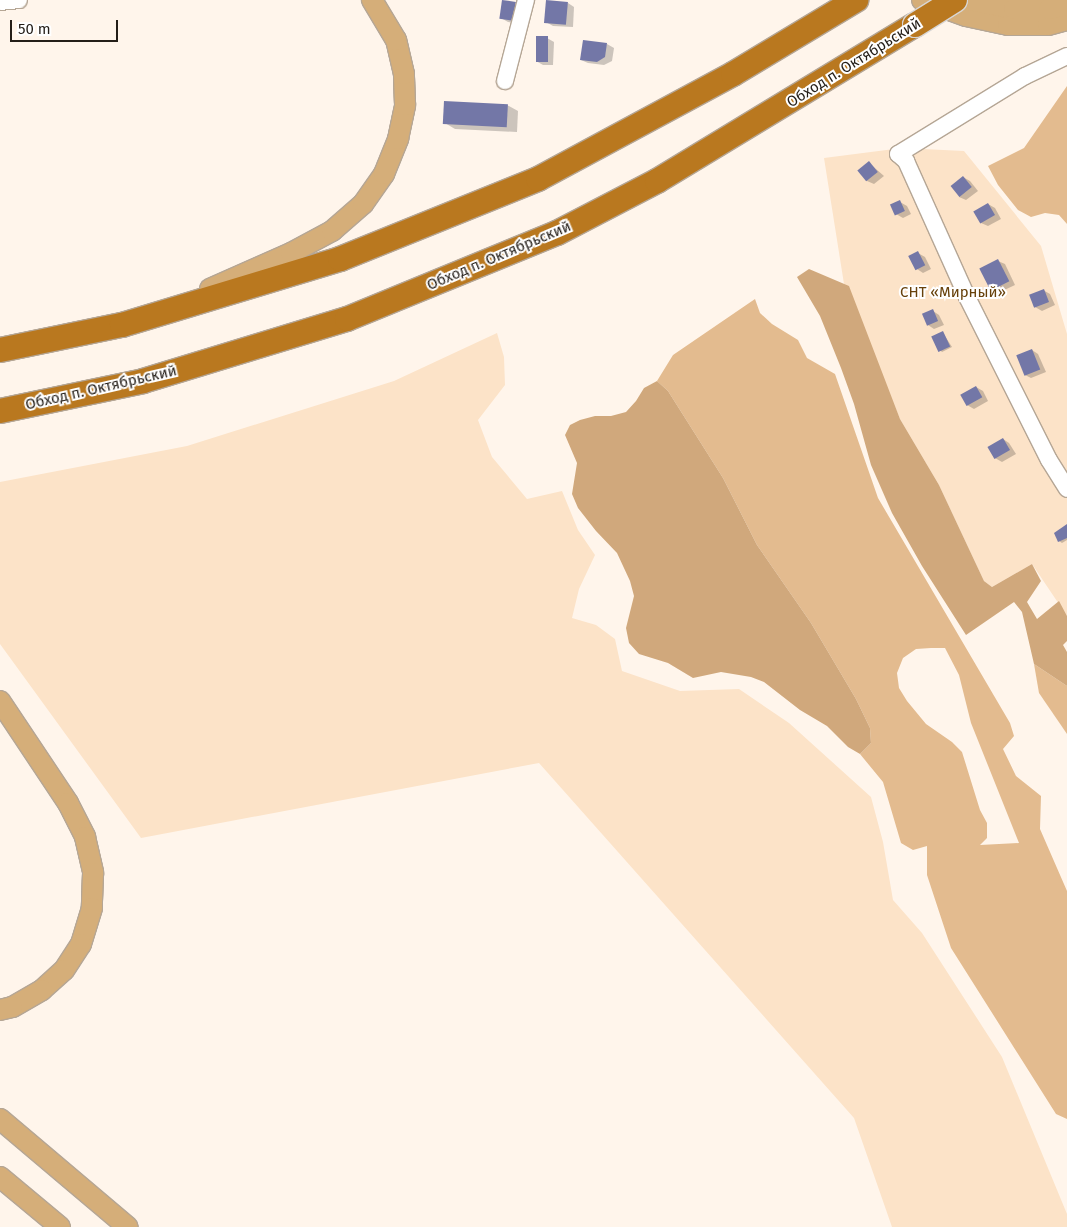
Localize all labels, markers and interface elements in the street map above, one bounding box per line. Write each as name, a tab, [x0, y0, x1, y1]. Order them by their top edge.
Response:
scale bar	[12, 10, 120, 42]
street label: Обход п. Октябрьский	[784, 14, 924, 112]
text: 50 m	[18, 20, 51, 38]
street label: Обход п. Октябрьский	[424, 218, 574, 294]
park label: СНТ «Мирный»	[900, 284, 1006, 302]
street label: Обход п. Октябрьский	[24, 362, 178, 414]

